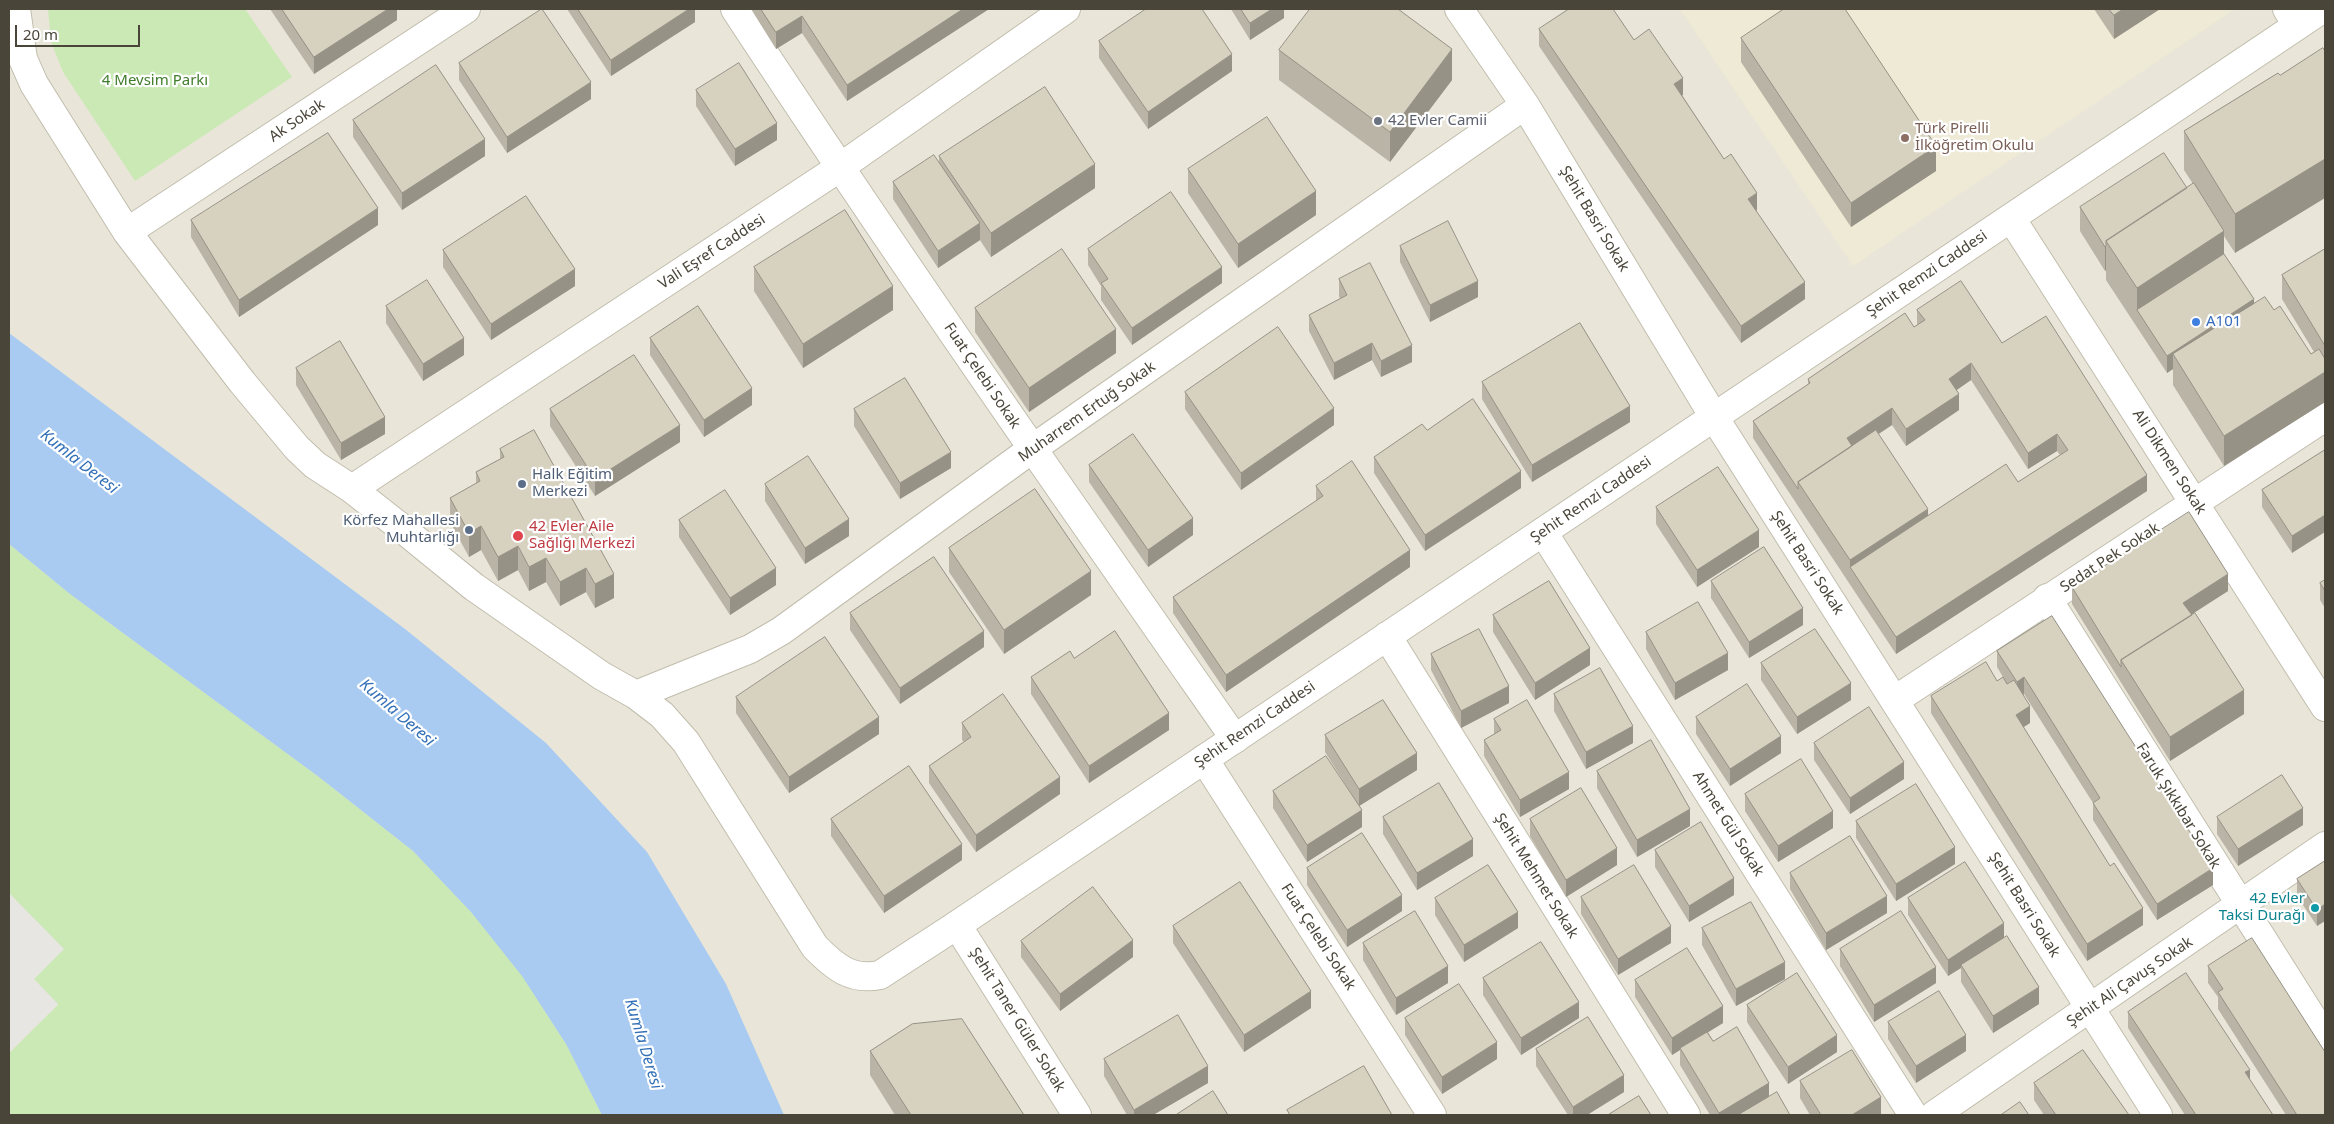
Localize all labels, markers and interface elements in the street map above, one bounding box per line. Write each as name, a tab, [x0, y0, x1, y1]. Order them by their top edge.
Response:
scale bar	[18, 15, 142, 47]
text: 20 m	[23, 24, 58, 44]
park label: 4 Mevsim Parkı	[102, 72, 208, 90]
street label: Ak Sokak	[266, 96, 328, 146]
place label: 42 Evler Camii	[1388, 112, 1487, 130]
marker: 42 Evler Camii	[1372, 115, 1384, 127]
place label: Türk Pirelli İlköğretim Okulu	[1915, 120, 2034, 155]
marker: Türk Pirelli İlköğretim Okulu	[1899, 132, 1911, 144]
street label: Şehit Basri Sokak	[1555, 163, 1633, 275]
street label: Vali Eşref Caddesi	[655, 211, 769, 293]
street label: Şehit Remzi Caddesi	[1863, 227, 1991, 321]
place label: A101	[2206, 313, 2241, 331]
marker: A101	[2190, 316, 2202, 328]
street label: Fuat Çelebi Sokak	[940, 320, 1024, 432]
street label: Muharrem Ertuğ Sokak	[1015, 358, 1159, 466]
street label: Ali Dikmen Sokak	[2128, 406, 2210, 518]
water label: Kumla Deresi	[36, 426, 122, 498]
street label: Şehit Remzi Caddesi	[1527, 453, 1655, 547]
place label: Halk Eğitim Merkezi	[532, 466, 612, 501]
marker: Halk Eğitim Merkezi	[516, 478, 528, 490]
street label: Şehit Basri Sokak	[1767, 508, 1847, 618]
place label: Körfez Mahallesi Muhtarlığı	[343, 512, 459, 547]
place label: 42 Evler Aile Sağlığı Merkezi	[529, 518, 635, 553]
street label: Sedat Pek Sokak	[2057, 519, 2163, 597]
marker: Körfez Mahallesi Muhtarlığı	[463, 524, 475, 536]
marker: 42 Evler Aile Sağlığı Merkezi	[511, 529, 525, 543]
water label: Kumla Deresi	[355, 675, 439, 751]
street label: Şehit Remzi Caddesi	[1191, 678, 1319, 772]
street label: Faruk Şıkkıbar Sokak	[2132, 740, 2224, 872]
street label: Ahmet Gül Sokak	[1688, 768, 1768, 880]
street label: Şehit Mehmet Sokak	[1490, 810, 1582, 942]
street label: Şehit Basri Sokak	[1985, 849, 2063, 961]
street label: Fuat Çelebi Sokak	[1277, 880, 1359, 994]
place label: 42 Evler Taksi Durağı	[2219, 890, 2305, 925]
marker: 42 Evler Taksi Durağı	[2309, 902, 2321, 914]
street label: Şehit Ali Çavuş Sokak	[2064, 933, 2196, 1031]
street label: Şehit Taner Güler Sokak	[965, 944, 1069, 1096]
water label: Kumla Deresi	[620, 997, 666, 1091]

